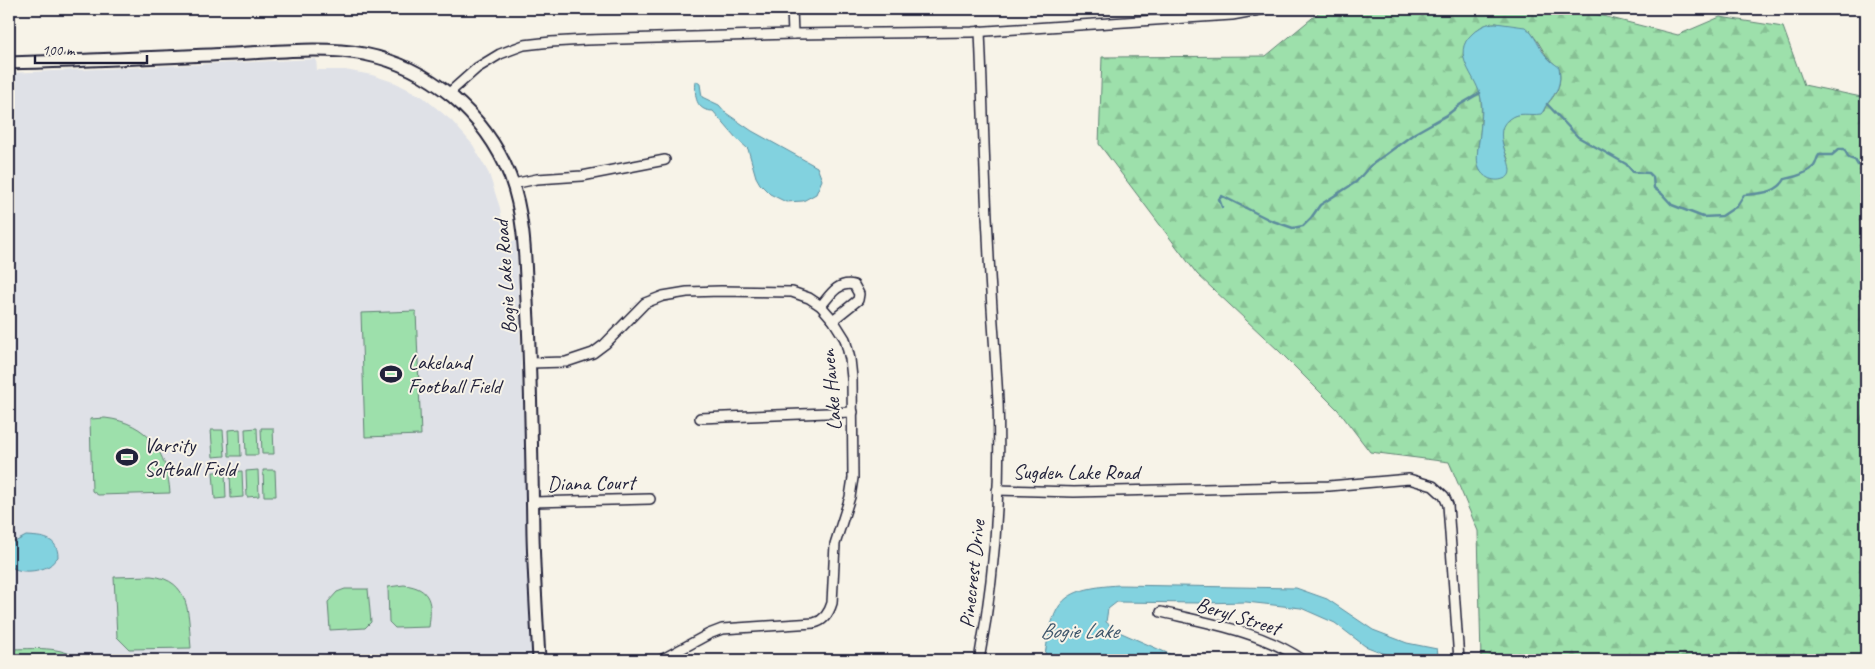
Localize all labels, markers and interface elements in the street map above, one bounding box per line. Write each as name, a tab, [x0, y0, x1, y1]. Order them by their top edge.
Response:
scale bar	[35, 32, 148, 64]
text: 100 m	[42, 41, 76, 60]
street label: Bogie Lake Road	[488, 216, 522, 335]
street label: Lake Haven	[814, 347, 847, 432]
place label: Lakeland Football Field	[408, 349, 504, 399]
sports icon: Lakeland Football Field	[378, 361, 404, 387]
place label: Varsity Softball Field	[144, 432, 239, 482]
sports icon: Varsity Softball Field	[114, 444, 140, 470]
street label: Sugden Lake Road	[1013, 459, 1143, 485]
street label: Diana Court	[547, 469, 638, 497]
street label: Pinecrest Drive	[953, 517, 991, 629]
street label: Beryl Street	[1193, 591, 1286, 642]
water label: Bogie Lake	[1040, 617, 1122, 645]

